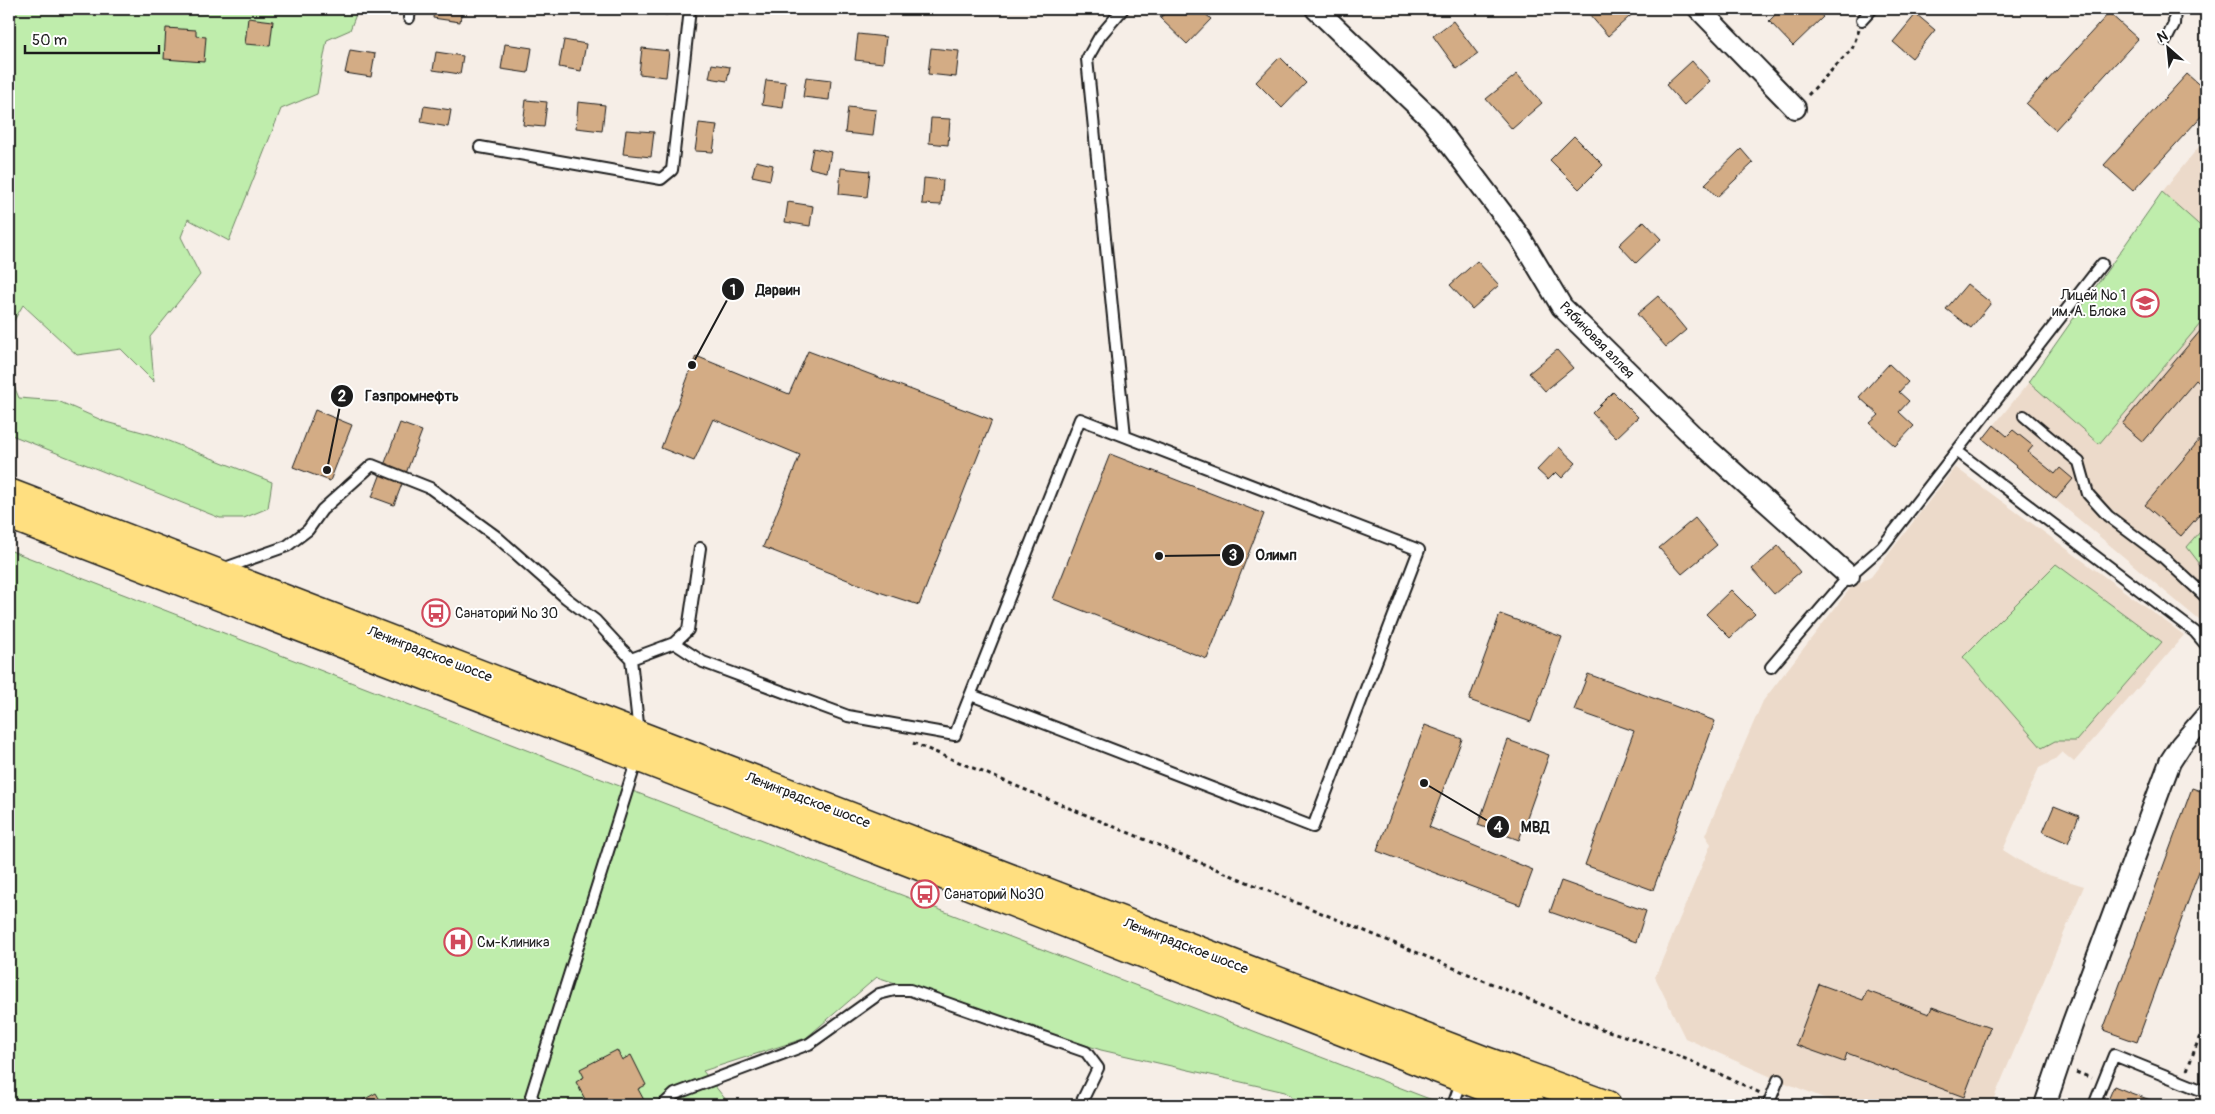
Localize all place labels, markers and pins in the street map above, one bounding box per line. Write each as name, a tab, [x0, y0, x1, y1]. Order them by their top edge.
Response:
callout: Дарвин	[721, 274, 810, 304]
place label: Лицей № 1 им. А. Блока	[2052, 287, 2126, 320]
school or university icon: Лицей № 1 им. А. Блока	[2130, 288, 2160, 318]
callout: Газпромнефть	[330, 381, 469, 411]
callout: Олимп	[1220, 540, 1307, 570]
bus stop icon: Санаторий № 30	[421, 598, 451, 628]
place label: Санаторий № 30	[455, 605, 558, 622]
callout: МВД	[1486, 812, 1559, 842]
bus stop icon: Санаторий №30	[910, 879, 940, 909]
place label: Санаторий №30	[944, 886, 1044, 903]
hospital icon: См-Клиника	[443, 927, 473, 957]
place label: См-Клиника	[477, 934, 549, 951]

